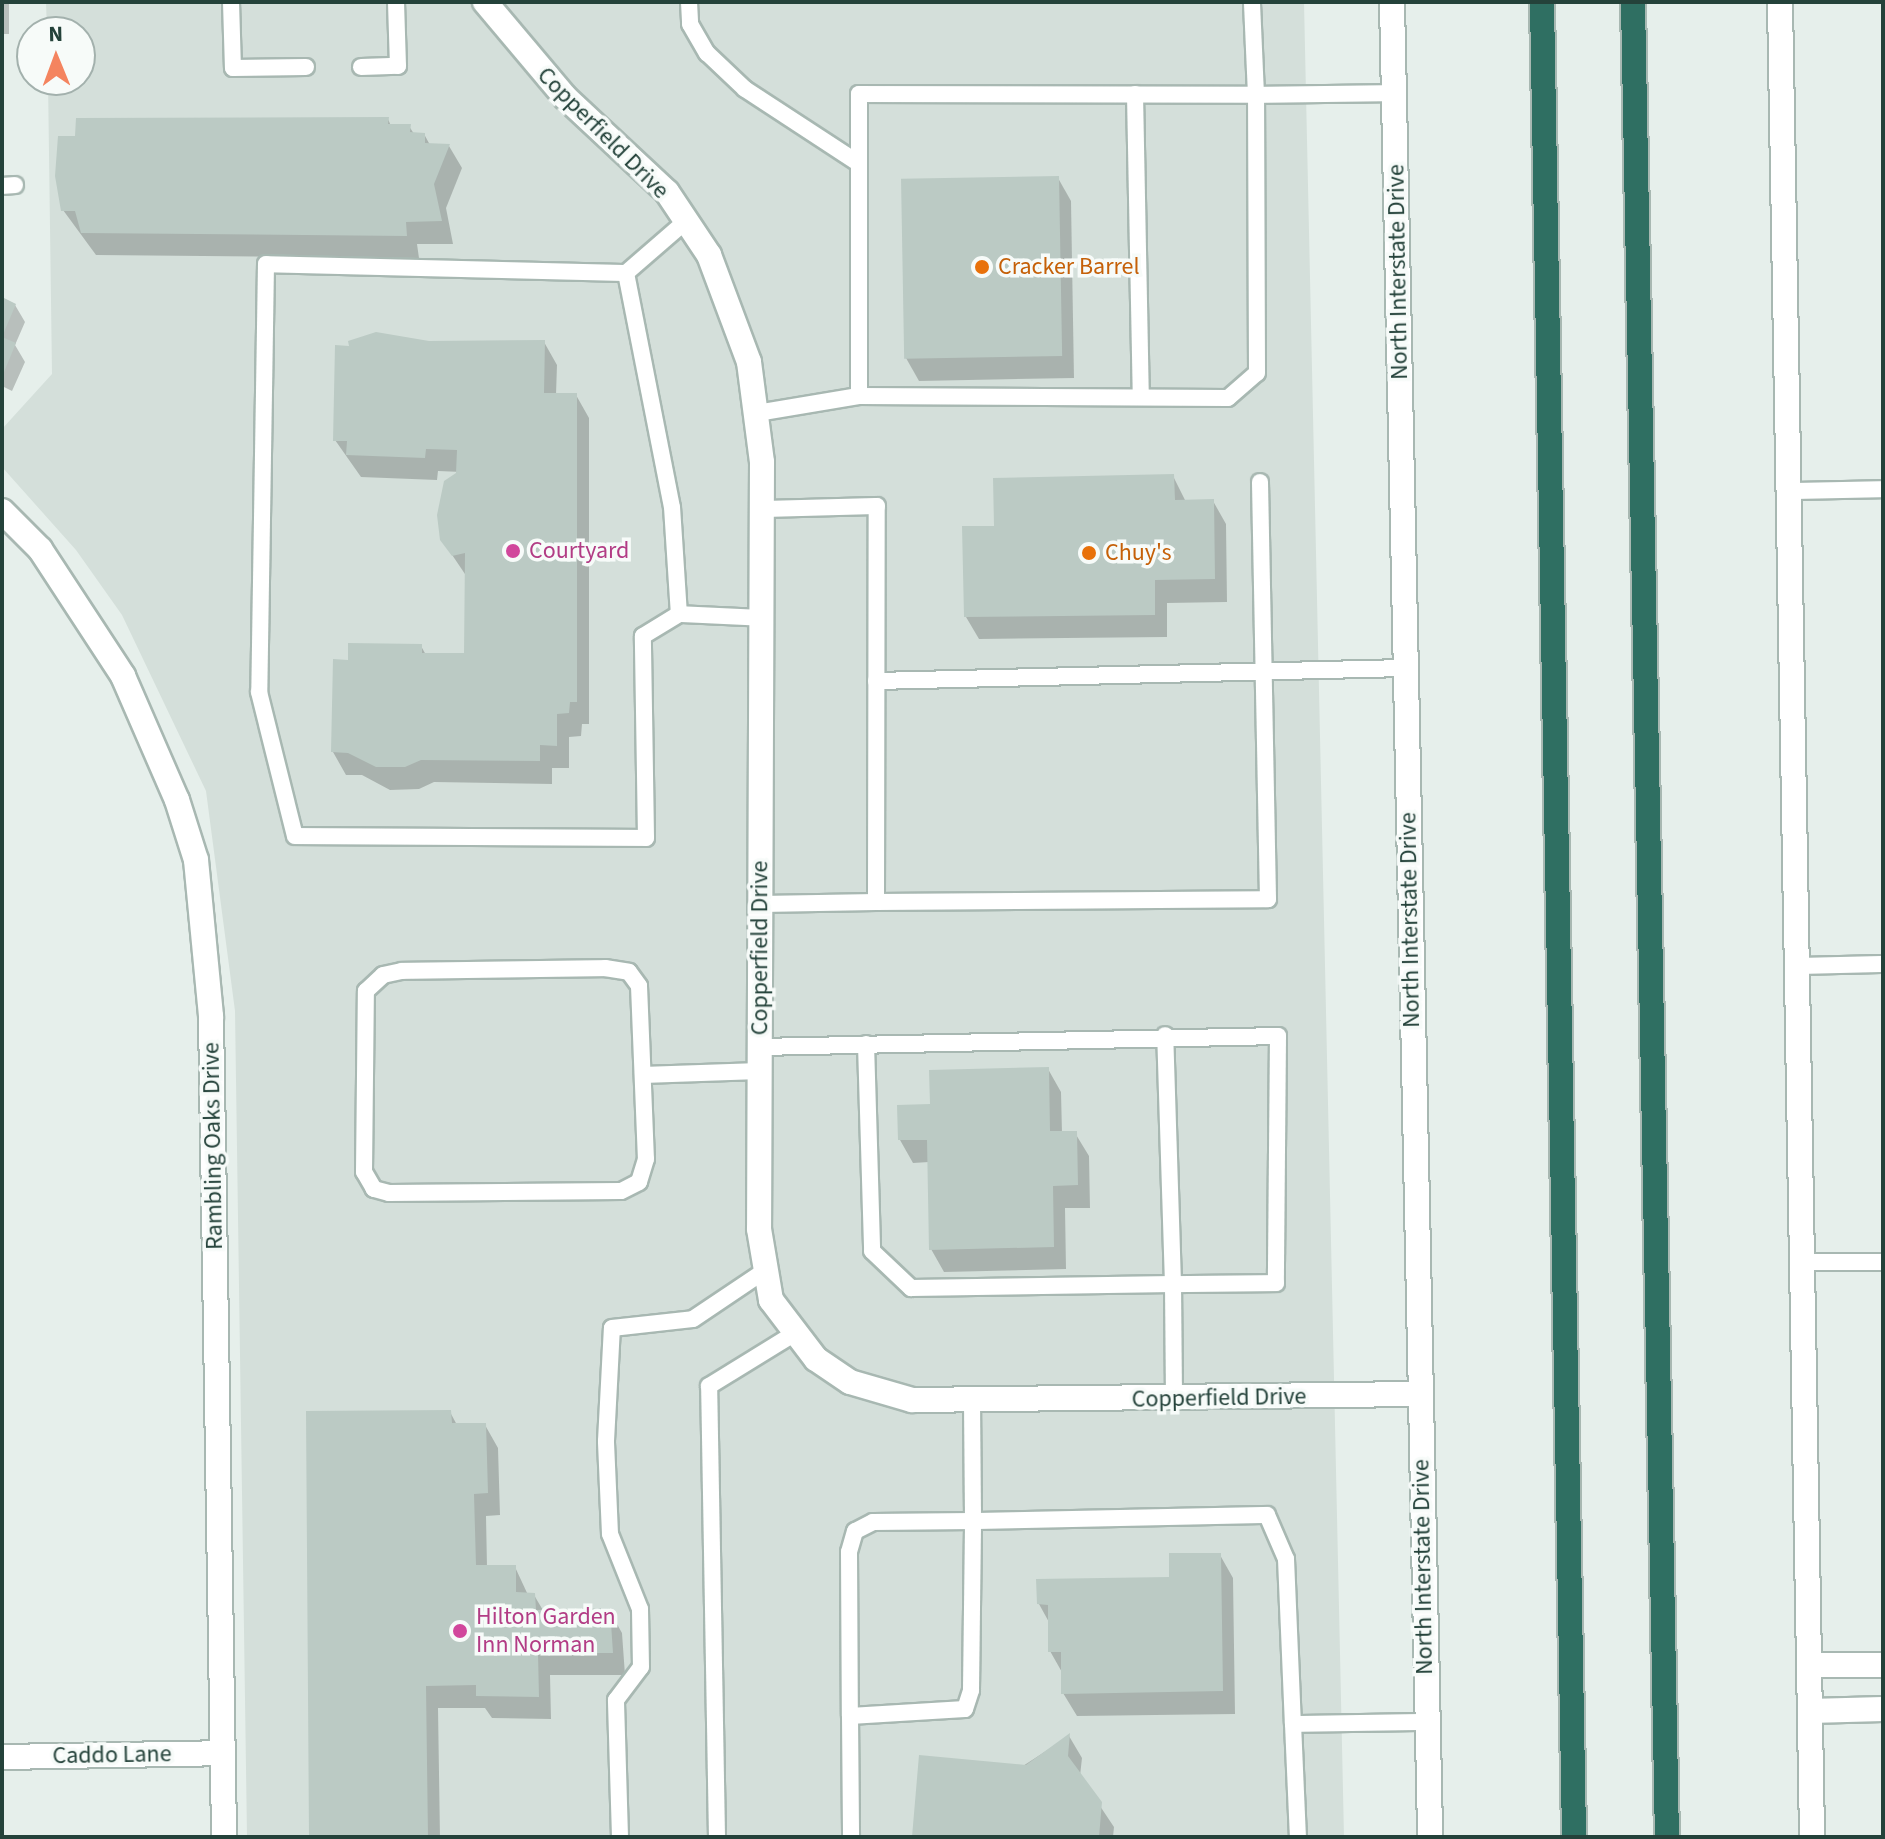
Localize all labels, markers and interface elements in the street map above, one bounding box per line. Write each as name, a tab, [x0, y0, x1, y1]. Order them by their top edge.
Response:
north arrow	[16, 16, 96, 96]
text: N	[48, 18, 63, 50]
street label: Copperfield Drive	[531, 61, 675, 205]
street label: North Interstate Drive	[1382, 164, 1414, 380]
place label: Cracker Barrel	[998, 253, 1140, 281]
marker: Cracker Barrel	[973, 258, 991, 276]
place label: Courtyard	[529, 537, 629, 565]
place label: Chuy's	[1105, 539, 1172, 567]
marker: Courtyard	[504, 542, 522, 560]
marker: Chuy's	[1080, 544, 1098, 562]
street label: North Interstate Drive	[1394, 812, 1426, 1028]
street label: Copperfield Drive	[746, 861, 774, 1035]
street label: Rambling Oaks Drive	[197, 1042, 229, 1250]
street label: Copperfield Drive	[1131, 1382, 1307, 1414]
street label: North Interstate Drive	[1407, 1459, 1439, 1675]
place label: Hilton Garden Inn Norman	[476, 1603, 616, 1659]
marker: Hilton Garden Inn Norman	[451, 1622, 469, 1640]
street label: Caddo Lane	[52, 1740, 172, 1770]

